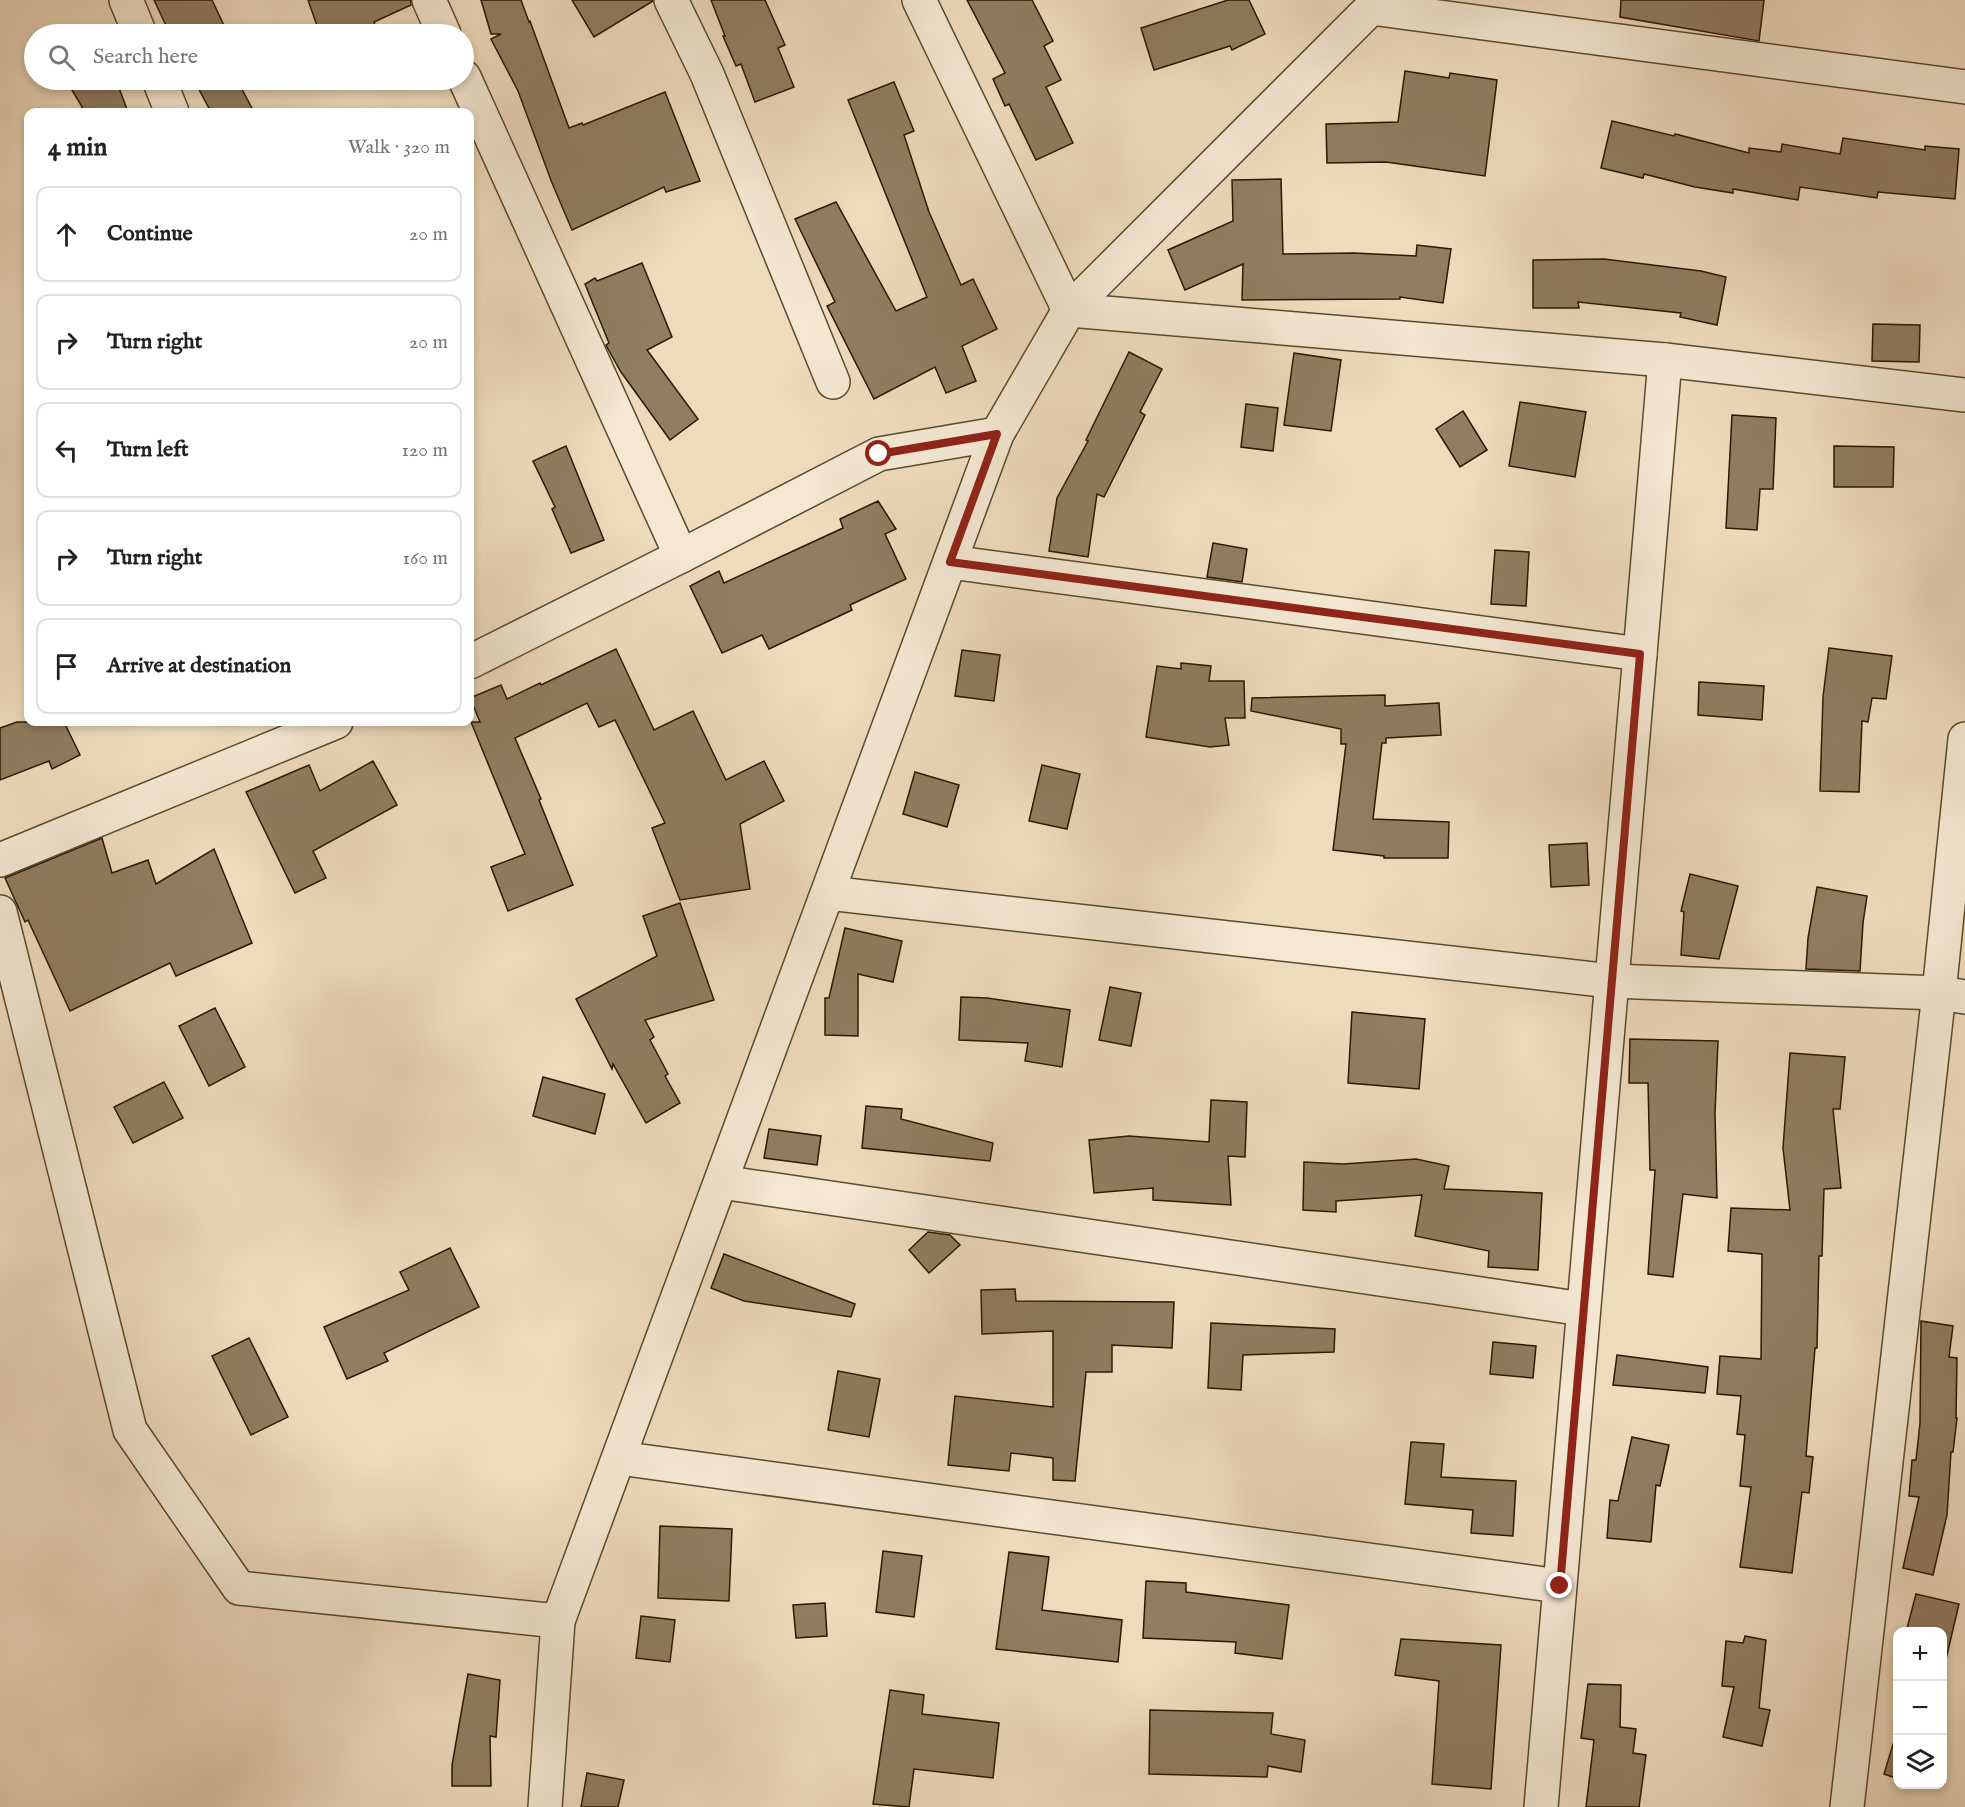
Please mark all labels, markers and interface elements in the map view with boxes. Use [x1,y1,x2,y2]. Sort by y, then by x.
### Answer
search box [24,24,474,90]
icon: search [45,41,78,74]
text: Search here [93,43,198,71]
text: 4 min [48,131,107,164]
text: Walk · 320 m [348,135,450,160]
icon: ahead [50,218,83,251]
text: Continue [107,220,193,248]
text: 20 m [409,222,448,247]
icon: right [50,326,83,359]
text: Turn right [107,328,202,356]
text: 20 m [409,330,448,355]
icon: left [50,434,83,467]
text: Turn left [107,436,189,464]
text: 120 m [402,438,448,463]
route start [865,440,891,466]
icon: right [50,542,83,575]
text: Turn right [107,544,202,572]
text: 160 m [402,546,448,571]
icon: arrive [50,650,83,683]
text: Arrive at destination [107,652,291,680]
route end [1546,1572,1572,1598]
map controls [1893,1627,1947,1789]
button: + [1893,1627,1947,1681]
button: − [1893,1681,1947,1735]
button: layers [1893,1735,1947,1789]

